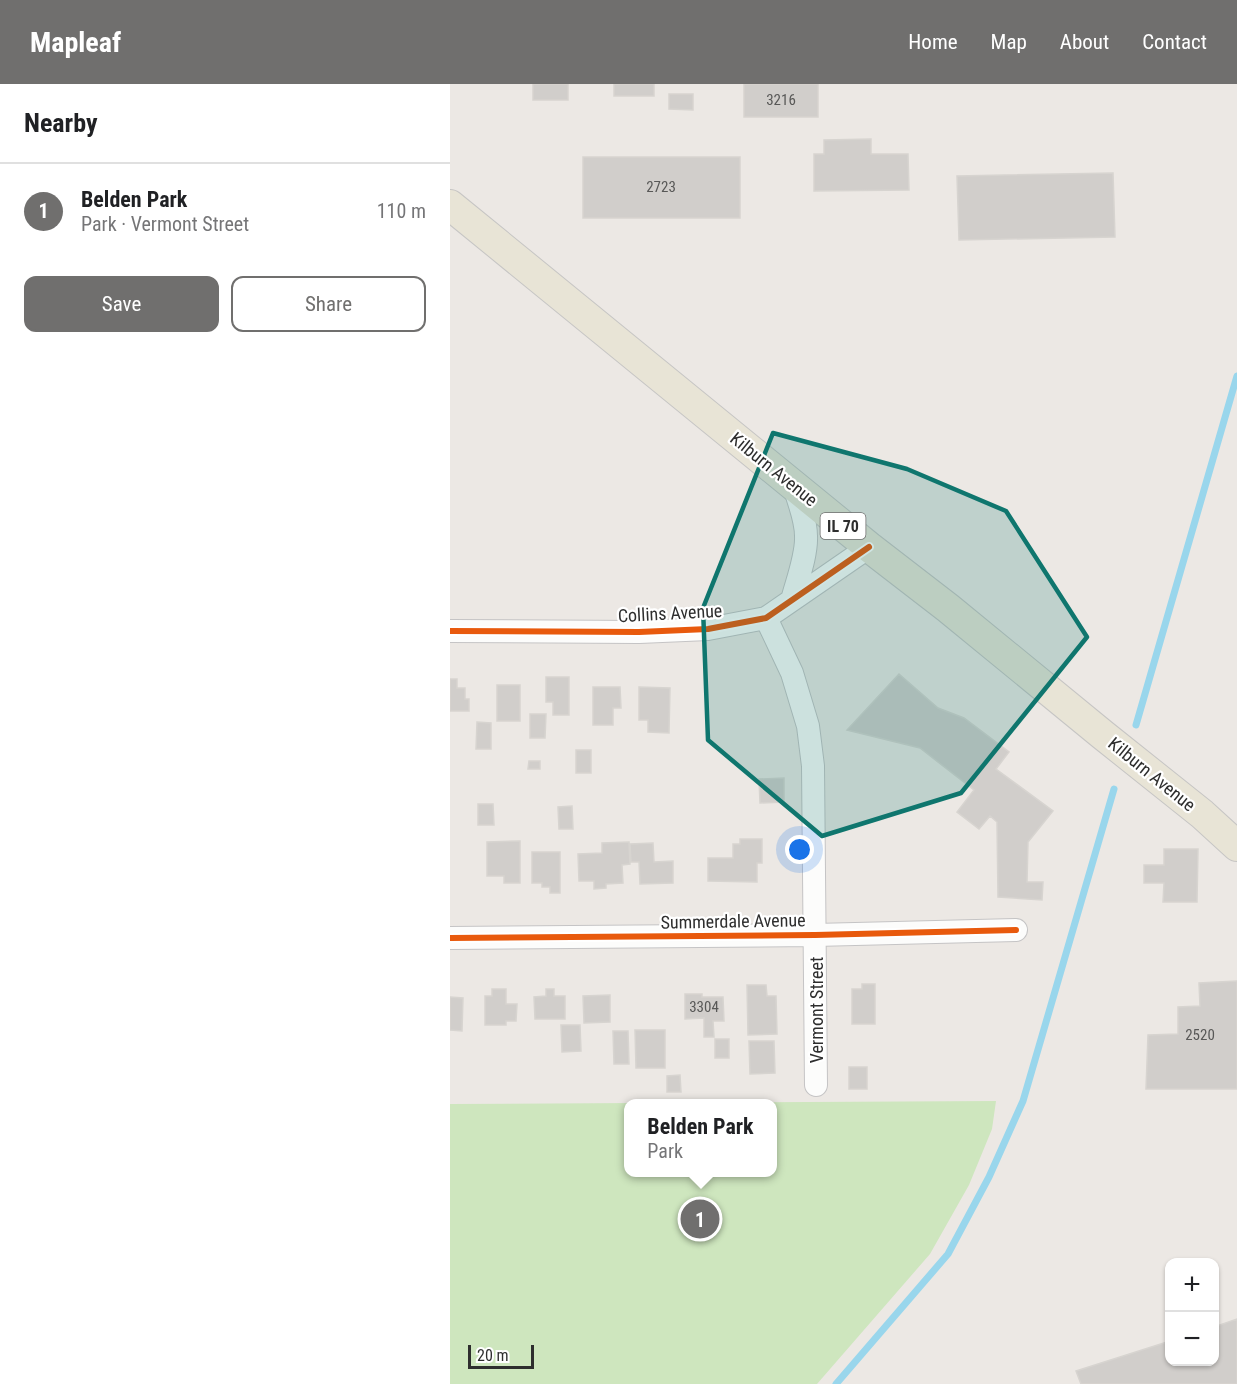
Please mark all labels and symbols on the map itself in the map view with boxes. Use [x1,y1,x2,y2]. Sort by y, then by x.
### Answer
house number: 3216 [766,91,796,109]
house number: 2723 [646,178,676,196]
street label: Kilburn Avenue [726,428,822,510]
road number: IL 70 [820,513,866,539]
street label: Collins Avenue [617,600,723,626]
street label: Kilburn Avenue [1104,733,1200,815]
your location [785,835,814,864]
street label: Summerdale Avenue [660,909,806,933]
street label: Vermont Street [806,957,827,1063]
house number: 3304 [689,998,719,1016]
house number: 2520 [1185,1026,1215,1044]
pin: 1 [680,1196,720,1242]
scale bar [468,1342,534,1370]

